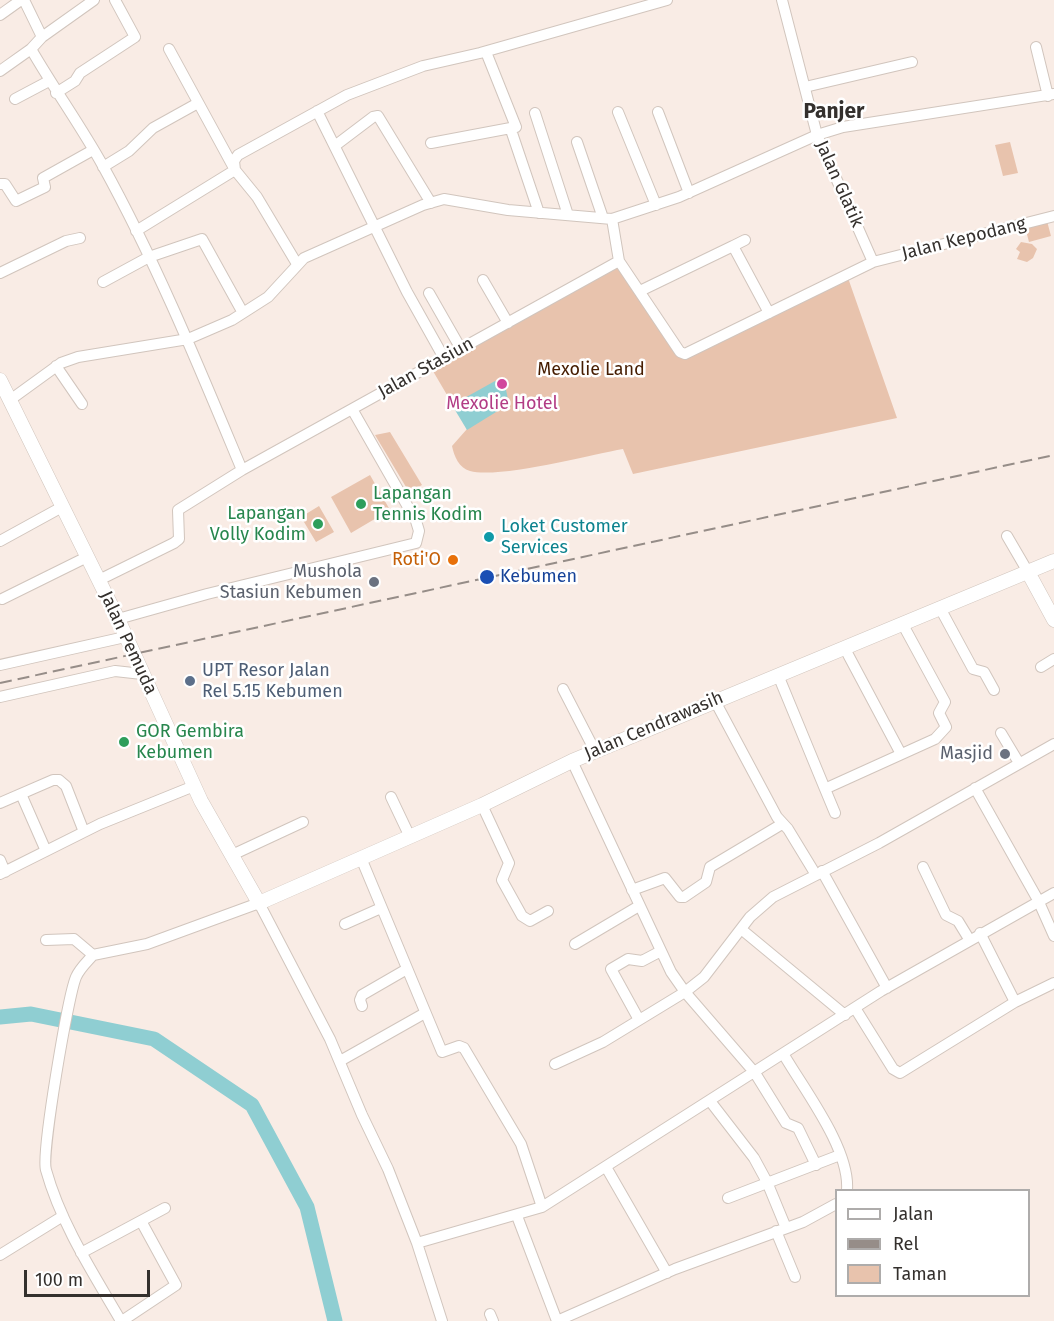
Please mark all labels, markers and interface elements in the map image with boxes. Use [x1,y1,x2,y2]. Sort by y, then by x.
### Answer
district label: Panjer [803,99,865,125]
street label: Jalan Glatik [810,137,868,231]
street label: Jalan Kepodang [900,213,1028,265]
street label: Jalan Stasiun [375,333,477,403]
park label: Mexolie Land [537,359,645,381]
marker: Mexolie Hotel [495,377,509,391]
place label: Mexolie Hotel [446,393,558,415]
place label: Lapangan Tennis Kodim [373,483,483,526]
marker: Lapangan Tennis Kodim [354,497,368,511]
place label: Lapangan Volly Kodim [210,503,306,546]
place label: Loket Customer Services [501,516,628,558]
marker: Lapangan Volly Kodim [311,517,325,531]
marker: Loket Customer Services [482,530,496,544]
place label: Roti'O [392,549,441,571]
marker: Roti'O [446,553,460,567]
place label: Mushola Stasiun Kebumen [220,561,362,604]
place label: Kebumen [500,566,577,588]
marker: Kebumen [478,568,496,586]
marker: Mushola Stasiun Kebumen [367,575,381,589]
street label: Jalan Pemuda [95,588,161,698]
place label: UPT Resor Jalan Rel 5.15 Kebumen [202,660,343,702]
marker: UPT Resor Jalan Rel 5.15 Kebumen [183,674,197,688]
street label: Jalan Cendrawasih [581,687,727,765]
place label: GOR Gembira Kebumen [136,721,244,764]
marker: GOR Gembira Kebumen [117,735,131,749]
place label: Masjid [940,743,993,765]
marker: Masjid [998,747,1012,761]
legend [835,1189,1030,1297]
text: Jalan [893,1203,934,1225]
text: Rel [893,1233,919,1255]
scale bar [27,1258,153,1296]
text: Taman [893,1263,947,1285]
text: 100 m [35,1269,83,1291]

